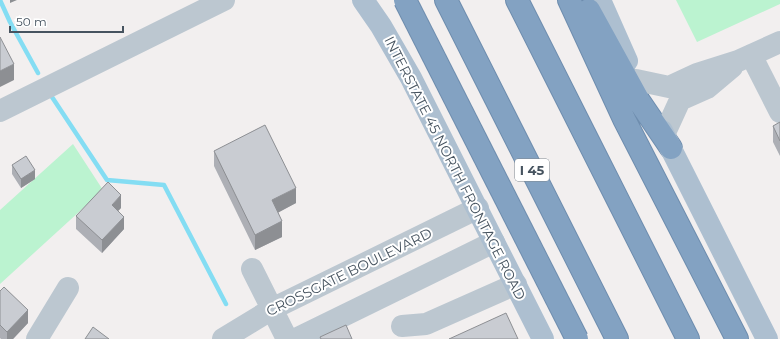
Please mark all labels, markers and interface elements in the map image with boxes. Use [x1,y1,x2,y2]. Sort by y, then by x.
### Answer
scale bar [10,8,123,34]
text: 50 m [16,14,47,29]
street label: INTERSTATE 45 NORTH FRONTAGE ROAD [380,33,530,303]
road number: I 45 [515,159,549,181]
street label: CROSSGATE BOULEVARD [263,224,435,320]

